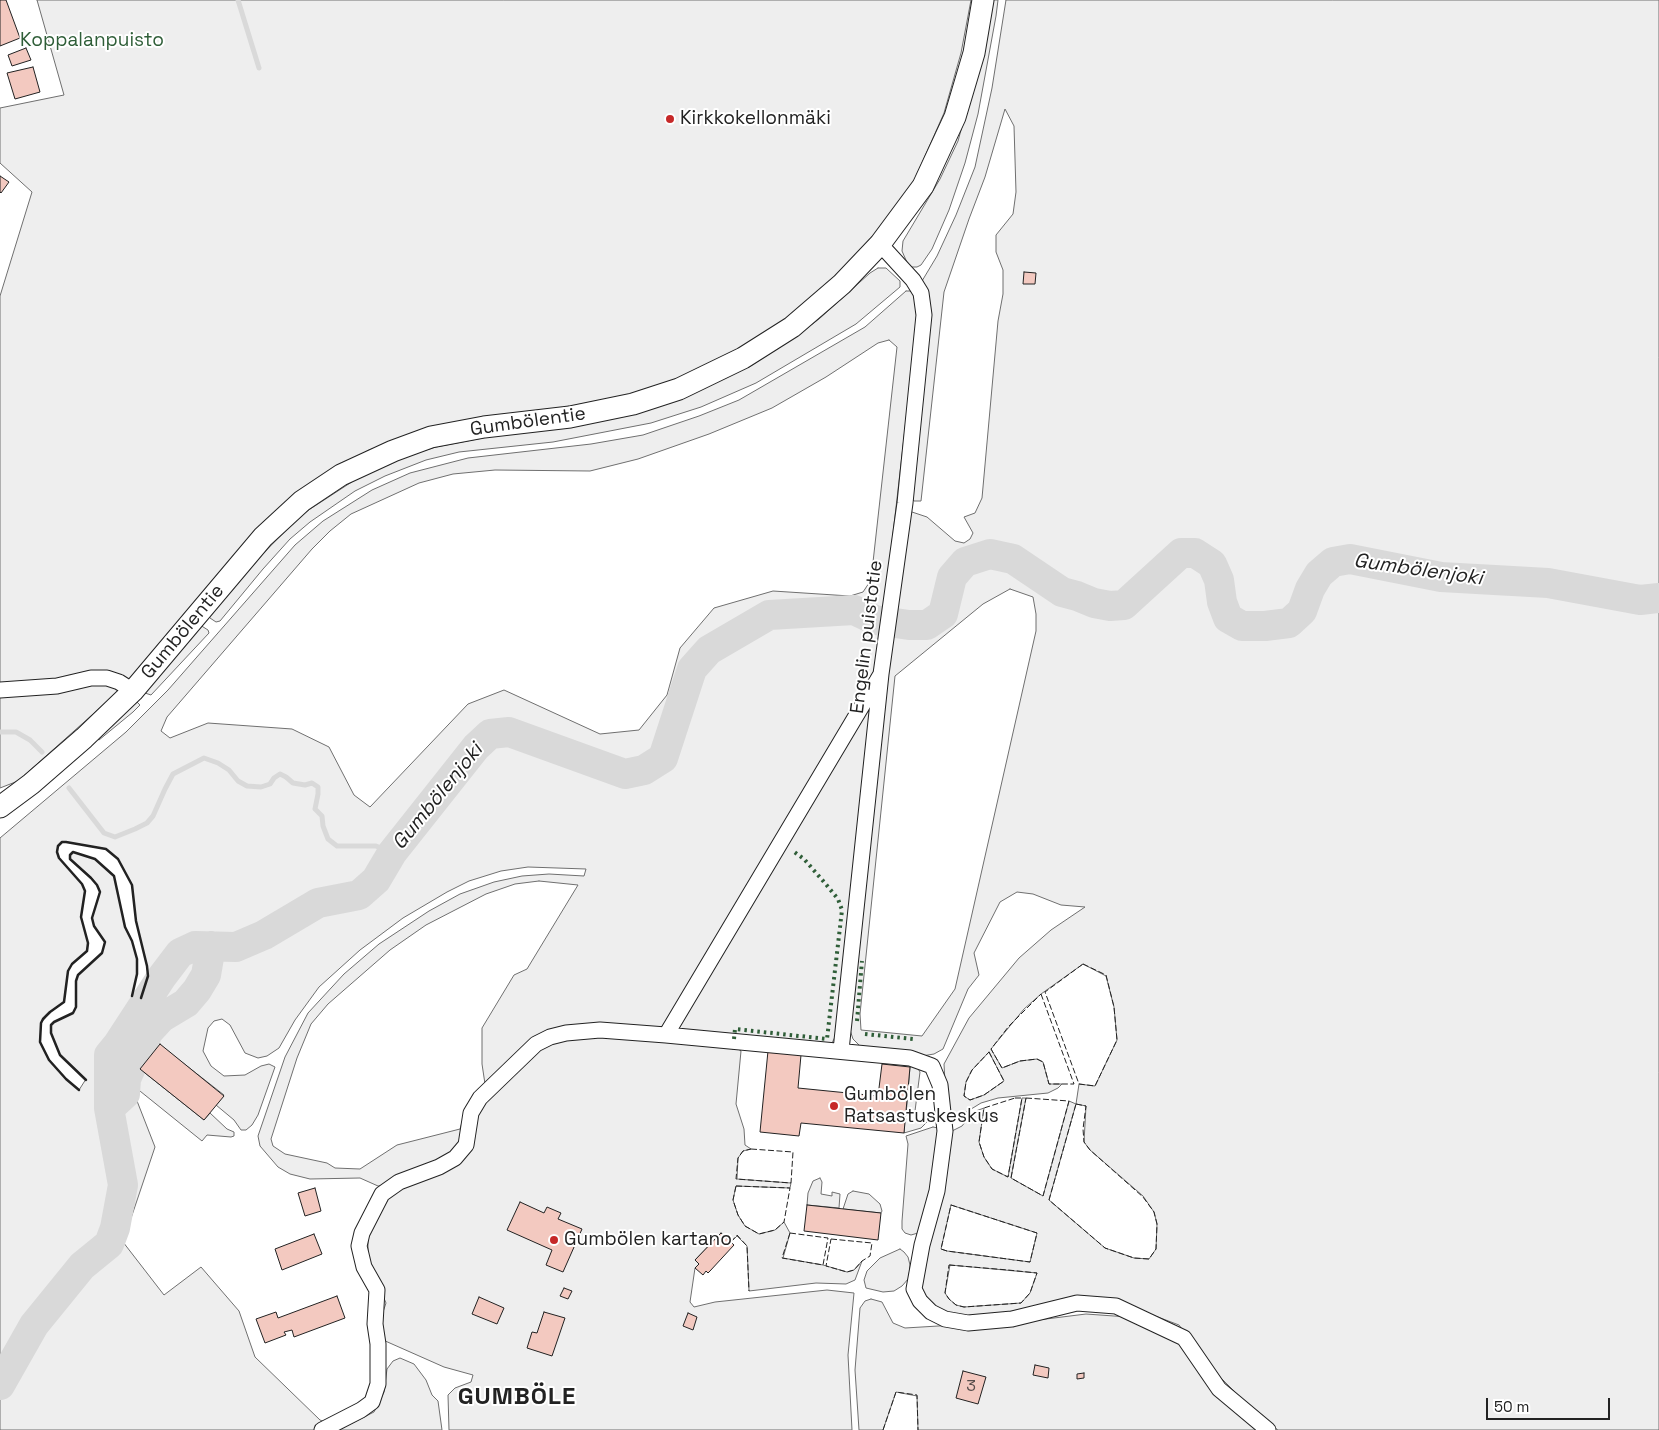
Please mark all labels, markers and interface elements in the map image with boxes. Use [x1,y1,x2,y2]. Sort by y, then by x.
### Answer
park label: Koppalanpuisto [20,30,164,52]
place label: Kirkkokellonmäki [680,108,831,130]
marker: Kirkkokellonmäki [664,113,676,125]
street label: Gumbölentie [469,403,587,441]
water label: Gumbölenjoki [1352,549,1484,591]
street label: Engelin puistotie [846,559,888,715]
street label: Gumbölentie [137,580,229,684]
water label: Gumbölenjoki [388,739,488,855]
place label: Gumbölen Ratsastuskeskus [844,1084,999,1128]
marker: Gumbölen Ratsastuskeskus [828,1100,840,1112]
place label: Gumbölen kartano [564,1229,732,1251]
marker: Gumbölen kartano [548,1234,560,1246]
house number: 3 [966,1377,976,1397]
district label: GUMBÖLE [457,1383,577,1411]
scale bar [1489,1388,1613,1420]
text: 50 m [1494,1397,1529,1416]

